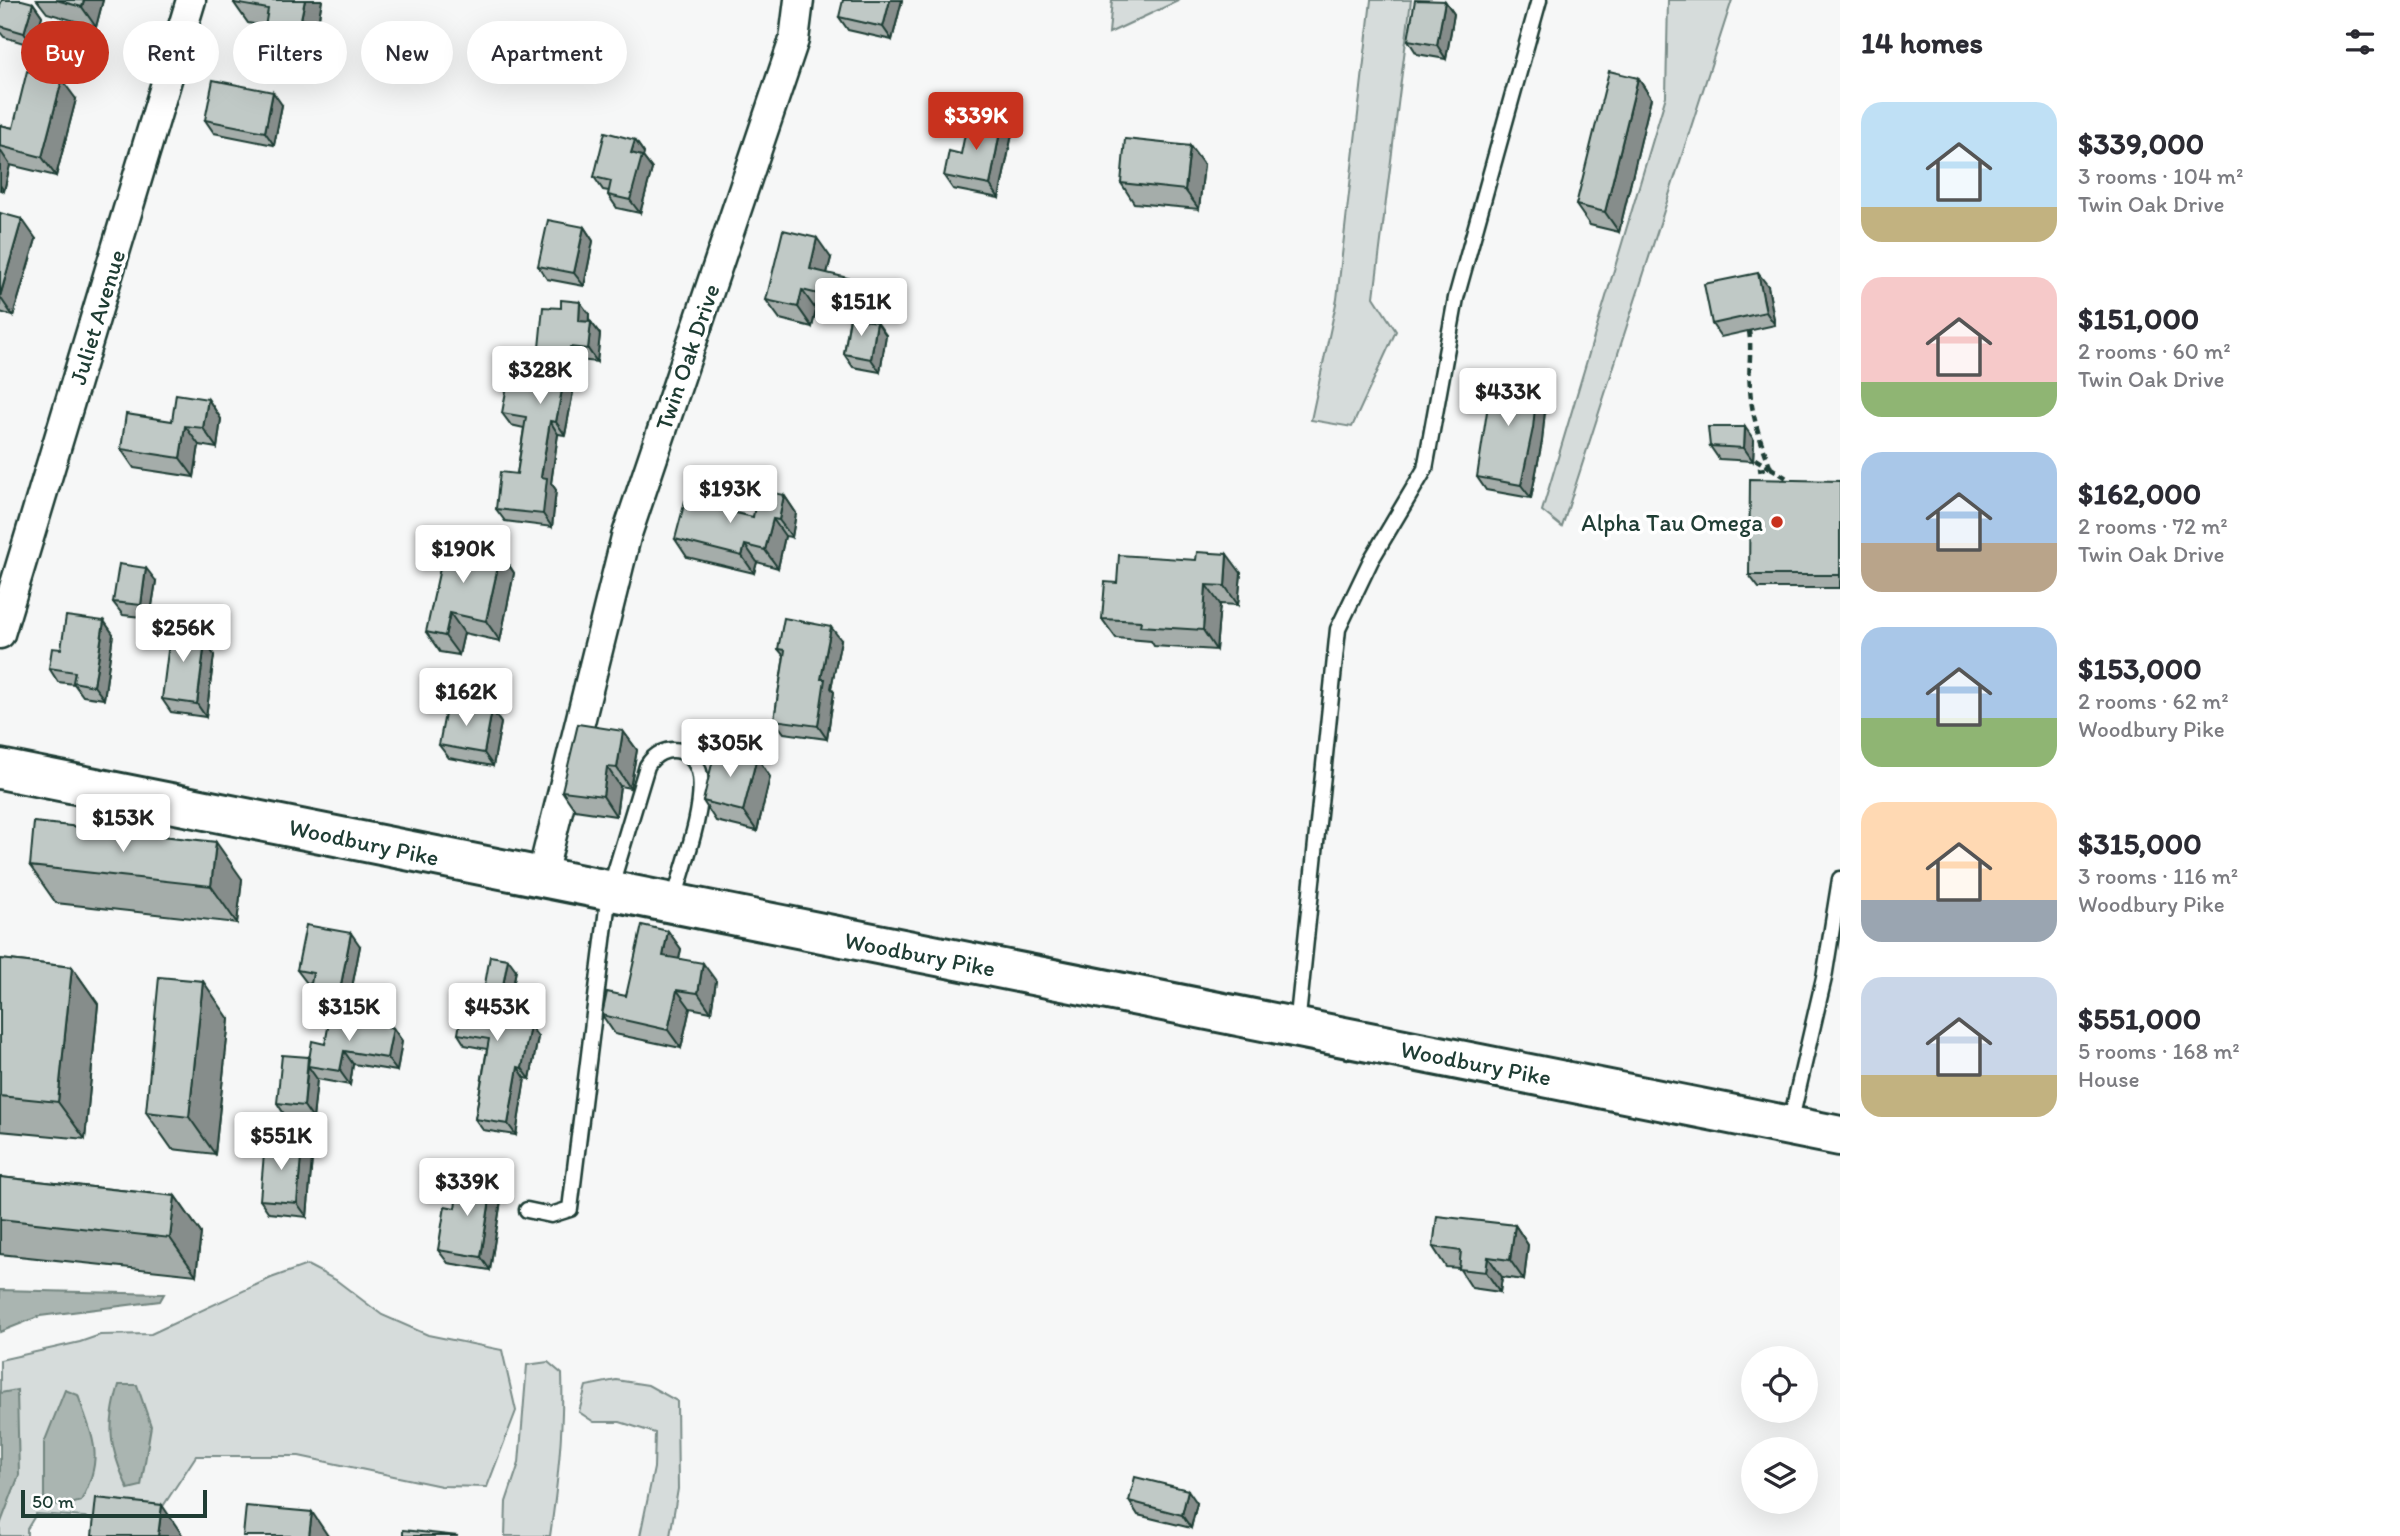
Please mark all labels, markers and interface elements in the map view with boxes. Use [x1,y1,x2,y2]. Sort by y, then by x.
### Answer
chip: Buy [21,21,109,84]
chip: Rent [123,21,219,84]
chip: Filters [233,21,347,84]
chip: New [361,21,453,84]
chip: Apartment [467,21,627,84]
icon: filters [2341,23,2379,61]
text: 14 homes [1861,24,1983,61]
pin: $339K [927,92,1025,152]
text: $339K [944,101,1008,129]
text: $339,000 [2078,125,2204,162]
icon: home [1917,130,2001,214]
text: 3 rooms · 104 m² [2078,162,2243,190]
text: Twin Oak Drive [2078,190,2225,218]
street label: Juliet Avenue [63,246,131,388]
pin: $151K [812,278,910,338]
street label: Twin Oak Drive [648,280,726,434]
text: $151K [831,287,891,315]
text: $151,000 [2078,300,2199,337]
icon: home [1917,305,2001,389]
text: 2 rooms · 60 m² [2078,337,2231,365]
pin: $328K [491,346,589,406]
text: $328K [508,355,572,383]
text: Twin Oak Drive [2078,365,2225,393]
pin: $433K [1459,368,1557,428]
text: $433K [1475,377,1541,405]
pin: $193K [681,466,779,525]
text: $193K [699,474,761,502]
text: $162,000 [2078,475,2201,512]
icon: home [1917,480,2001,564]
place label: Alpha Tau Omega [1581,508,1763,537]
text: 2 rooms · 72 m² [2078,512,2228,540]
marker: Alpha Tau Omega [1769,514,1785,530]
pin: $190K [414,526,512,585]
text: $190K [431,534,495,562]
text: Twin Oak Drive [2078,540,2225,568]
pin: $256K [134,604,232,664]
text: $256K [152,613,214,641]
text: $153,000 [2078,650,2202,687]
icon: home [1917,655,2001,739]
pin: $162K [417,668,515,728]
text: $162K [435,677,497,705]
text: 2 rooms · 62 m² [2078,687,2229,715]
text: Woodbury Pike [2078,715,2225,743]
pin: $305K [681,720,779,779]
text: $305K [697,728,763,756]
pin: $153K [74,794,172,854]
text: $153K [92,803,154,831]
street label: Woodbury Pike [286,812,442,872]
text: $315,000 [2078,825,2202,862]
icon: home [1917,830,2001,914]
text: 3 rooms · 116 m² [2078,862,2238,890]
text: Woodbury Pike [2078,890,2225,918]
street label: Woodbury Pike [842,925,998,983]
pin: $315K [300,984,398,1043]
pin: $453K [448,984,546,1043]
text: $315K [318,992,380,1020]
text: $453K [465,992,529,1020]
text: $551,000 [2078,1000,2201,1037]
icon: home [1917,1005,2001,1089]
street label: Woodbury Pike [1398,1034,1554,1092]
text: 5 rooms · 168 m² [2078,1037,2240,1065]
text: House [2078,1065,2140,1093]
pin: $551K [232,1112,330,1172]
text: $551K [250,1121,312,1149]
pin: $339K [418,1158,516,1218]
text: $339K [435,1167,499,1195]
map controls [1741,1346,1818,1514]
button: locate [1741,1346,1818,1423]
button: layers [1741,1437,1818,1514]
scale bar [21,1487,206,1519]
text: 50 m [32,1490,74,1513]

